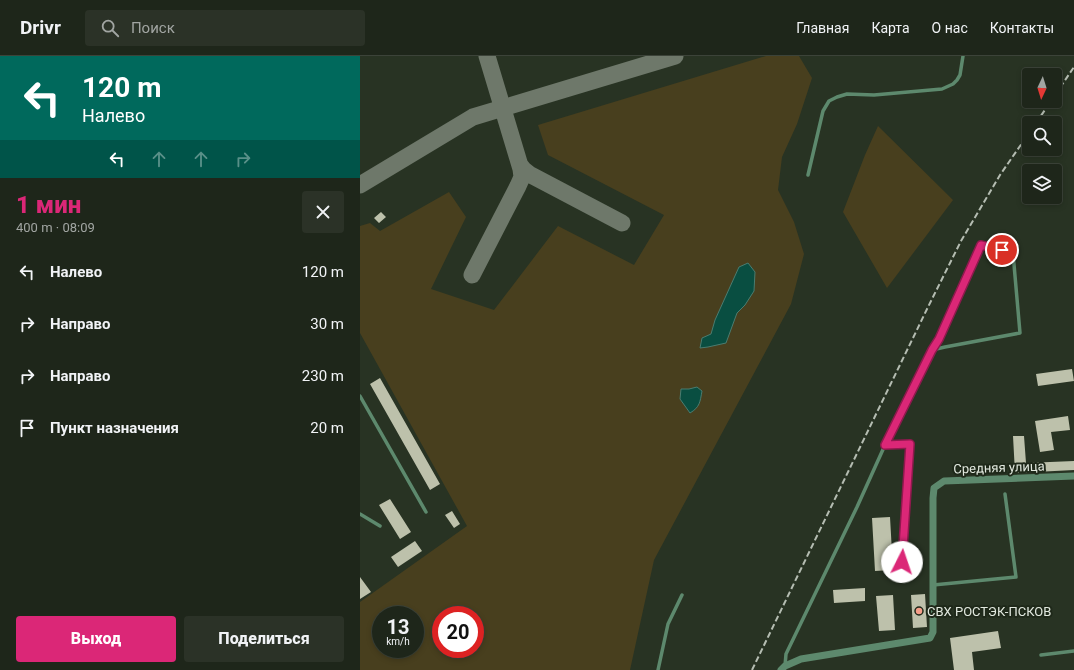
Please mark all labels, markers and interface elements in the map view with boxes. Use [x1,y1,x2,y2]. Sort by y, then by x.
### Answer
search box [85,10,365,46]
text: Drivr [20,16,61,39]
icon: search [99,17,121,39]
text: Поиск [131,19,175,37]
text: Главная [796,20,849,36]
text: Карта [871,20,910,36]
text: О нас [932,20,968,36]
text: Контакты [990,20,1054,36]
north arrow [1022,68,1062,108]
map controls [1022,68,1062,204]
text: 120 m [82,71,161,104]
icon: left [16,72,68,124]
text: Налево [82,105,145,126]
button: search [1022,116,1062,156]
icon: left [106,148,128,170]
icon: ahead [148,148,170,170]
icon: ahead [190,148,212,170]
icon: right [232,148,254,170]
button: layers [1022,164,1062,204]
text: 1 мин [16,191,81,219]
button: close [302,191,344,233]
text: 400 m · 08:09 [16,220,95,235]
pin [985,233,1019,267]
icon: arrive [991,239,1013,261]
icon: left [16,261,38,283]
text: Налево [50,263,102,281]
text: 120 m [302,263,344,281]
icon: right [16,313,38,335]
text: Направо [50,315,111,333]
text: 30 m [310,315,344,333]
icon: right [16,365,38,387]
text: Направо [50,367,111,385]
text: 230 m [302,367,344,385]
icon: arrive [16,417,38,439]
text: Пункт назначения [50,419,179,437]
text: 20 m [310,419,344,437]
street label: Средняя улица [953,458,1045,477]
position arrow [881,541,923,583]
place label: СВХ РОСТЭК-ПСКОВ [927,604,1051,619]
speed limit sign: 20 [432,606,484,658]
marker: СВХ РОСТЭК-ПСКОВ [914,606,924,616]
text: 13 [387,615,409,639]
button: Выход [16,616,176,662]
button: Поделиться [184,616,344,662]
text: km/h [386,636,410,647]

